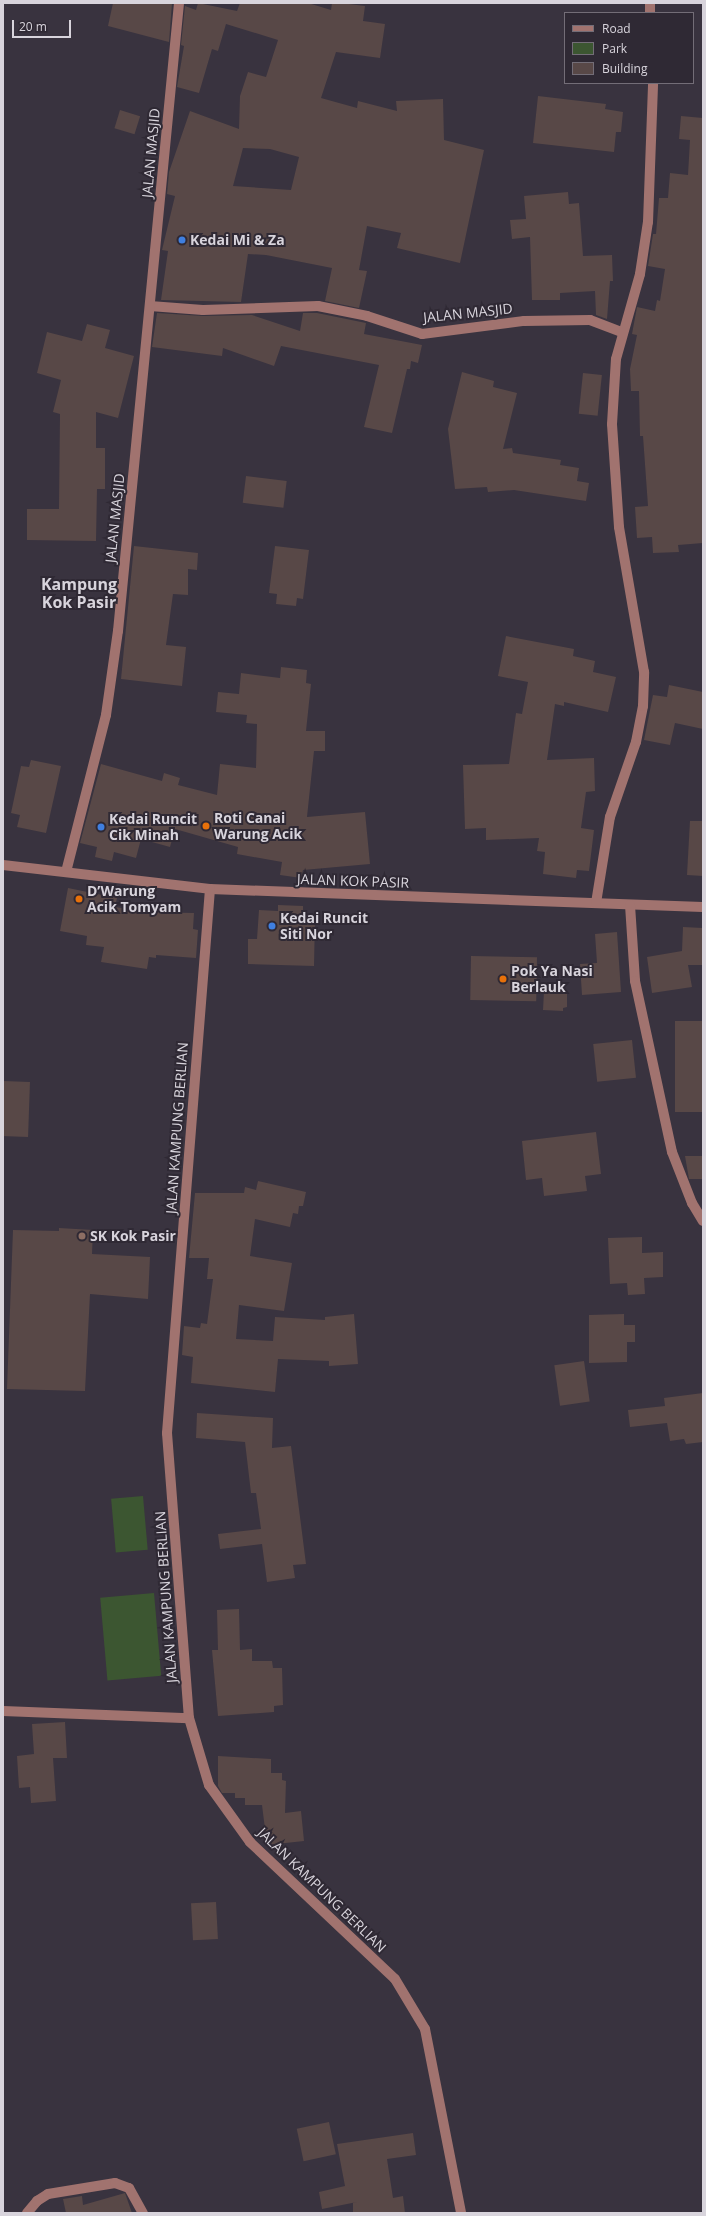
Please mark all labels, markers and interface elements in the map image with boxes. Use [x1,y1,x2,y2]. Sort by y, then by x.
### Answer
scale bar [14,12,73,38]
legend [564,12,694,84]
text: 20 m [19,18,47,35]
text: Road [602,20,631,37]
text: Park [602,40,627,57]
text: Building [602,60,647,77]
street label: JALAN MASJID [139,107,163,199]
place label: Kedai Mi & Za [190,232,285,248]
marker: Kedai Mi & Za [177,235,187,245]
street label: JALAN MASJID [422,300,514,326]
street label: JALAN MASJID [102,472,128,564]
district label: Kampung Kok Pasir [41,574,117,612]
place label: Roti Canai Warung Acik [214,810,302,842]
place label: Kedai Runcit Cik Minah [109,811,197,844]
marker: Roti Canai Warung Acik [201,821,211,831]
marker: Kedai Runcit Cik Minah [96,822,106,832]
street label: JALAN KOK PASIR [297,871,409,891]
place label: D’Warung Acik Tomyam [87,883,181,916]
marker: D’Warung Acik Tomyam [74,894,84,904]
place label: Kedai Runcit Siti Nor [280,910,368,942]
marker: Kedai Runcit Siti Nor [267,921,277,931]
place label: Pok Ya Nasi Berlauk [511,963,593,996]
marker: Pok Ya Nasi Berlauk [498,974,508,984]
street label: JALAN KAMPUNG BERLIAN [163,1042,191,1214]
place label: SK Kok Pasir [90,1228,176,1244]
marker: SK Kok Pasir [77,1231,87,1241]
street label: JALAN KAMPUNG BERLIAN [152,1511,180,1683]
street label: JALAN KAMPUNG BERLIAN [254,1824,390,1956]

